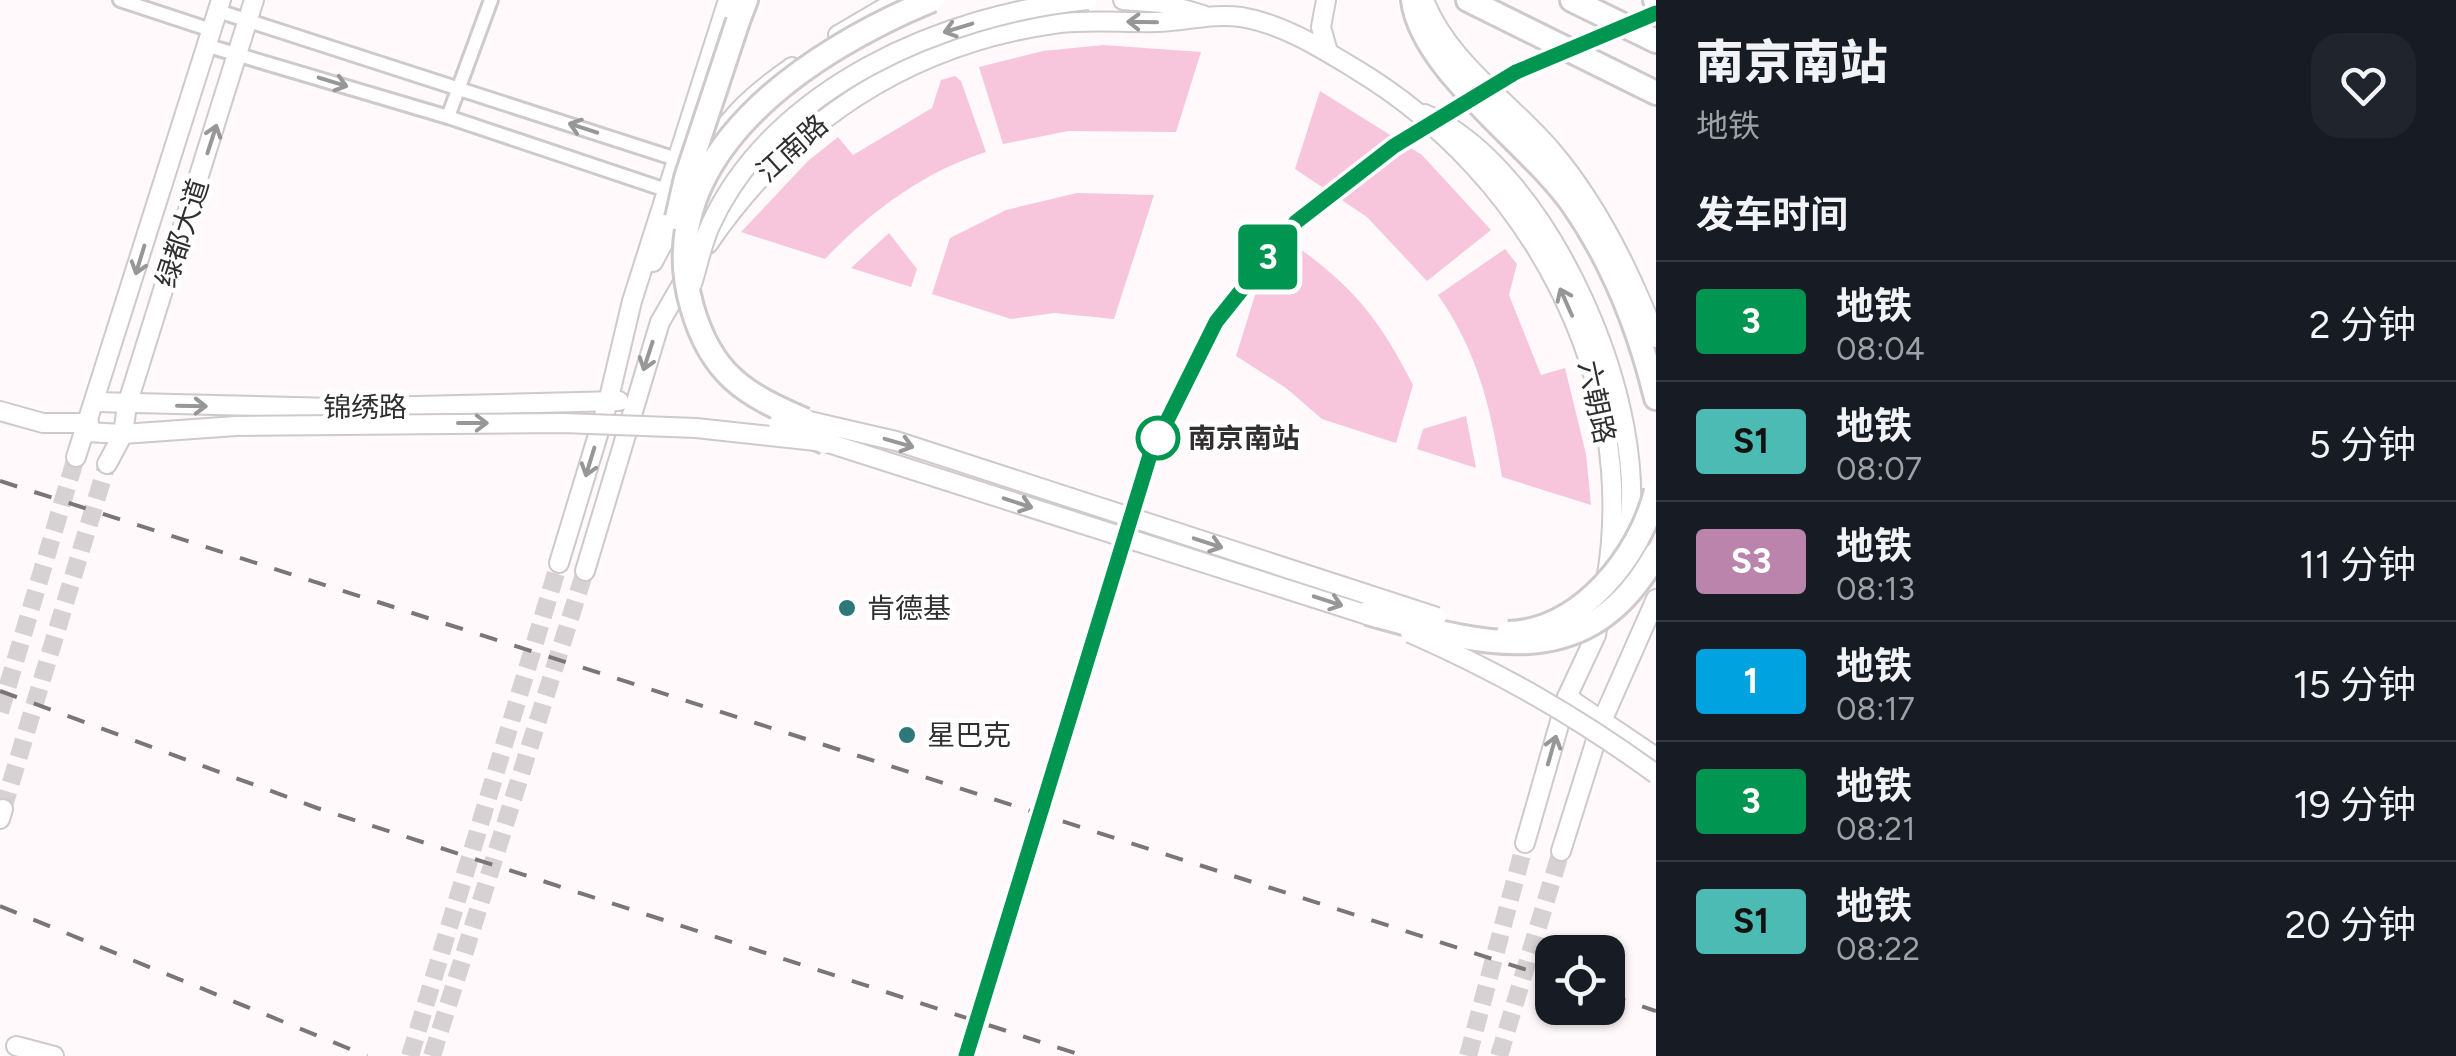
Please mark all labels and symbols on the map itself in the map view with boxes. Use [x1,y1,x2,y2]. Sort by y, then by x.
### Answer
one-way arrow [1126,12,1158,31]
one-way arrow [943,20,975,38]
one-way arrow [316,74,348,92]
street label: 江南路 [749,107,835,189]
one-way arrow [568,117,599,135]
one-way arrow [205,124,223,155]
street label: 绿都大道 [149,174,215,292]
line badge: 3 [1236,224,1300,290]
one-way arrow [130,244,148,275]
one-way arrow [1555,288,1574,318]
one-way arrow [638,340,656,372]
street label: 六朝路 [1572,357,1622,447]
street label: 锦绣路 [323,390,407,424]
one-way arrow [176,396,208,415]
one-way arrow [456,414,489,432]
marker: 南京南站 [1137,417,1179,459]
place label: 南京南站 [1188,421,1300,455]
one-way arrow [883,435,915,453]
one-way arrow [580,446,598,477]
one-way arrow [1002,495,1033,513]
one-way arrow [1192,536,1224,554]
place label: 肯德基 [867,591,951,625]
one-way arrow [1312,593,1343,611]
marker: 肯德基 [836,597,858,619]
place label: 星巴克 [927,718,1011,752]
marker: 星巴克 [896,724,918,746]
one-way arrow [1544,735,1562,766]

